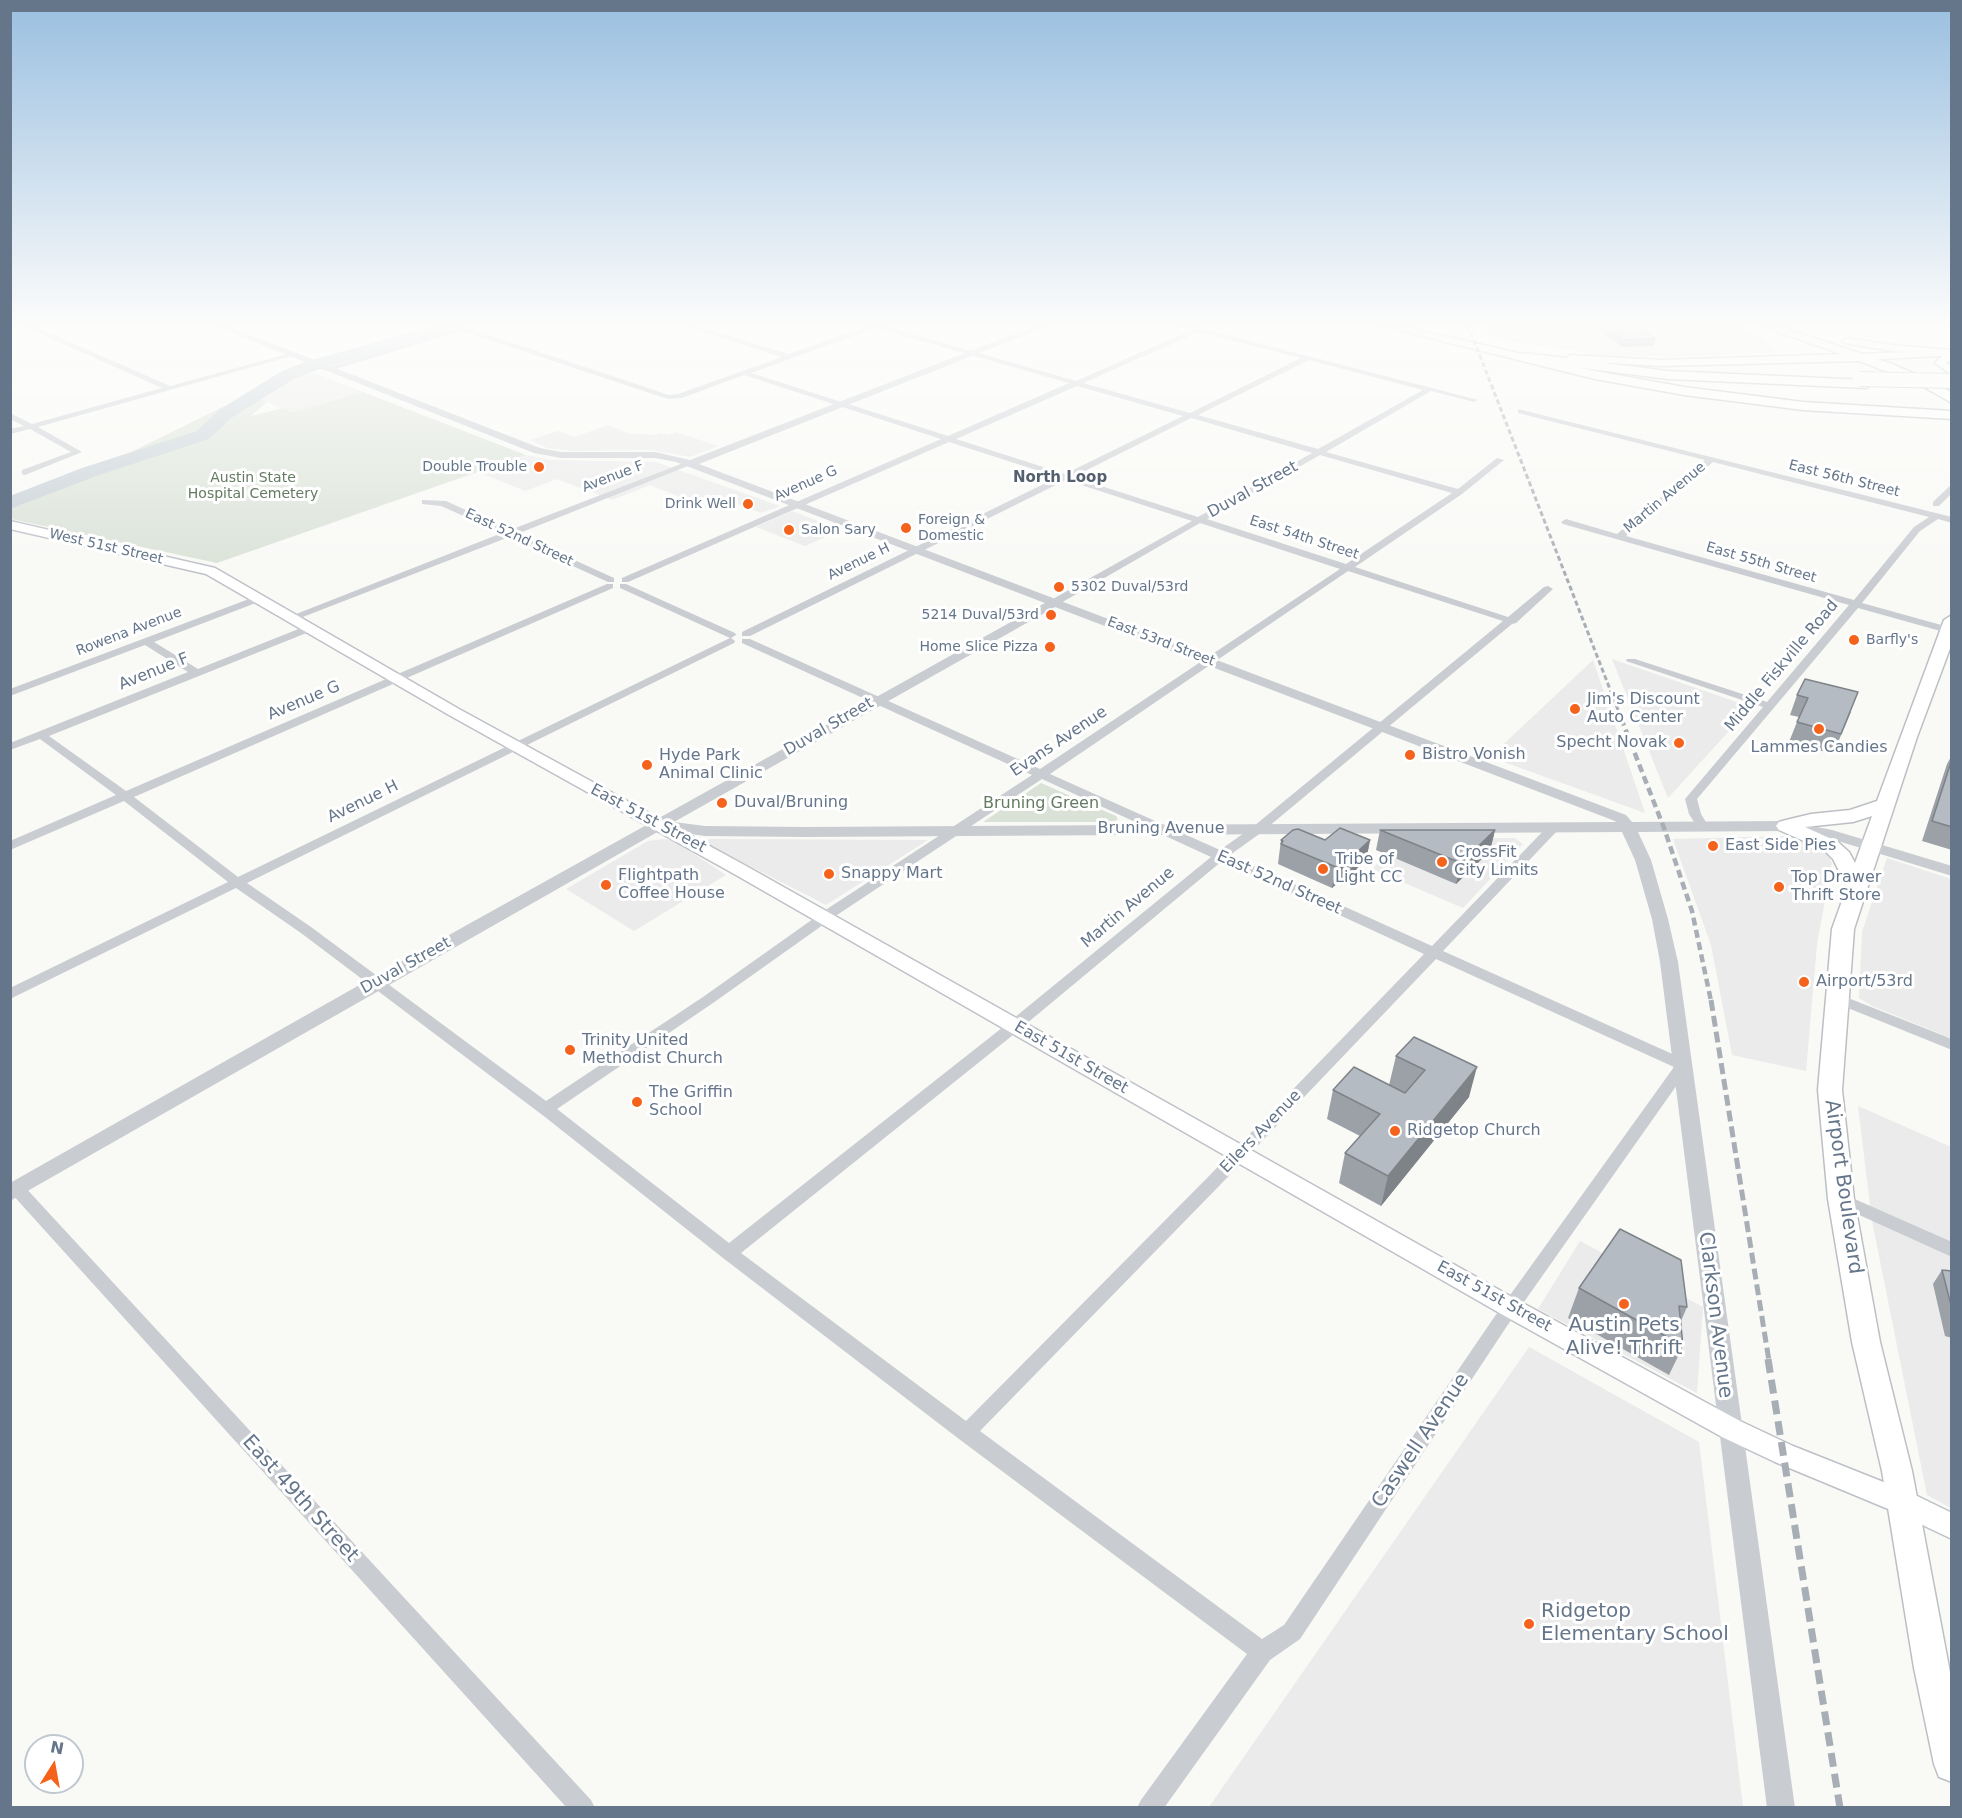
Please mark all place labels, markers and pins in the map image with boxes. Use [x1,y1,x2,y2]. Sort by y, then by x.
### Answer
place label: Double Trouble [422,459,527,475]
marker: Double Trouble [532,460,546,474]
place label: Drink Well [665,496,736,512]
marker: Drink Well [741,497,755,511]
place label: Foreign & Domestic [918,512,985,544]
marker: Foreign & Domestic [899,521,913,535]
place label: Salon Sary [801,522,876,538]
marker: Salon Sary [782,523,796,537]
place label: 5302 Duval/53rd [1071,579,1188,595]
marker: 5302 Duval/53rd [1052,580,1066,594]
place label: 5214 Duval/53rd [922,607,1039,623]
marker: 5214 Duval/53rd [1044,608,1058,622]
place label: Barfly's [1866,632,1918,648]
marker: Barfly's [1847,633,1861,647]
place label: Home Slice Pizza [919,639,1038,655]
marker: Home Slice Pizza [1043,640,1057,654]
place label: Jim's Discount Auto Center [1587,690,1700,728]
marker: Jim's Discount Auto Center [1568,702,1582,716]
marker: Lammes Candies [1812,722,1826,736]
place label: Specht Novak [1556,733,1667,753]
marker: Specht Novak [1672,736,1686,750]
place label: Lammes Candies [1750,738,1888,758]
place label: Bistro Vonish [1422,745,1526,765]
place label: Hyde Park Animal Clinic [659,746,763,784]
marker: Bistro Vonish [1403,748,1417,762]
marker: Hyde Park Animal Clinic [640,758,654,772]
place label: Duval/Bruning [734,793,848,813]
marker: Duval/Bruning [715,796,729,810]
place label: East Side Pies [1725,836,1836,856]
marker: East Side Pies [1706,839,1720,853]
place label: CrossFit City Limits [1454,843,1538,881]
place label: Tribe of Light CC [1335,850,1402,888]
marker: CrossFit City Limits [1435,855,1449,869]
marker: Tribe of Light CC [1316,862,1330,876]
place label: Snappy Mart [841,864,942,884]
place label: Flightpath Coffee House [618,866,725,904]
marker: Snappy Mart [822,867,836,881]
place label: Top Drawer Thrift Store [1791,868,1881,906]
marker: Flightpath Coffee House [599,878,613,892]
marker: Top Drawer Thrift Store [1772,880,1786,894]
place label: Airport/53rd [1816,972,1913,992]
marker: Airport/53rd [1797,975,1811,989]
place label: Trinity United Methodist Church [582,1031,723,1069]
marker: Trinity United Methodist Church [563,1043,577,1057]
place label: The Griffin School [649,1083,733,1121]
marker: The Griffin School [630,1095,644,1109]
place label: Ridgetop Church [1407,1121,1541,1141]
marker: Ridgetop Church [1388,1124,1402,1138]
marker: Austin Pets Alive! Thrift [1617,1297,1631,1311]
place label: Austin Pets Alive! Thrift [1566,1314,1682,1361]
place label: Ridgetop Elementary School [1541,1600,1729,1647]
marker: Ridgetop Elementary School [1522,1617,1536,1631]

